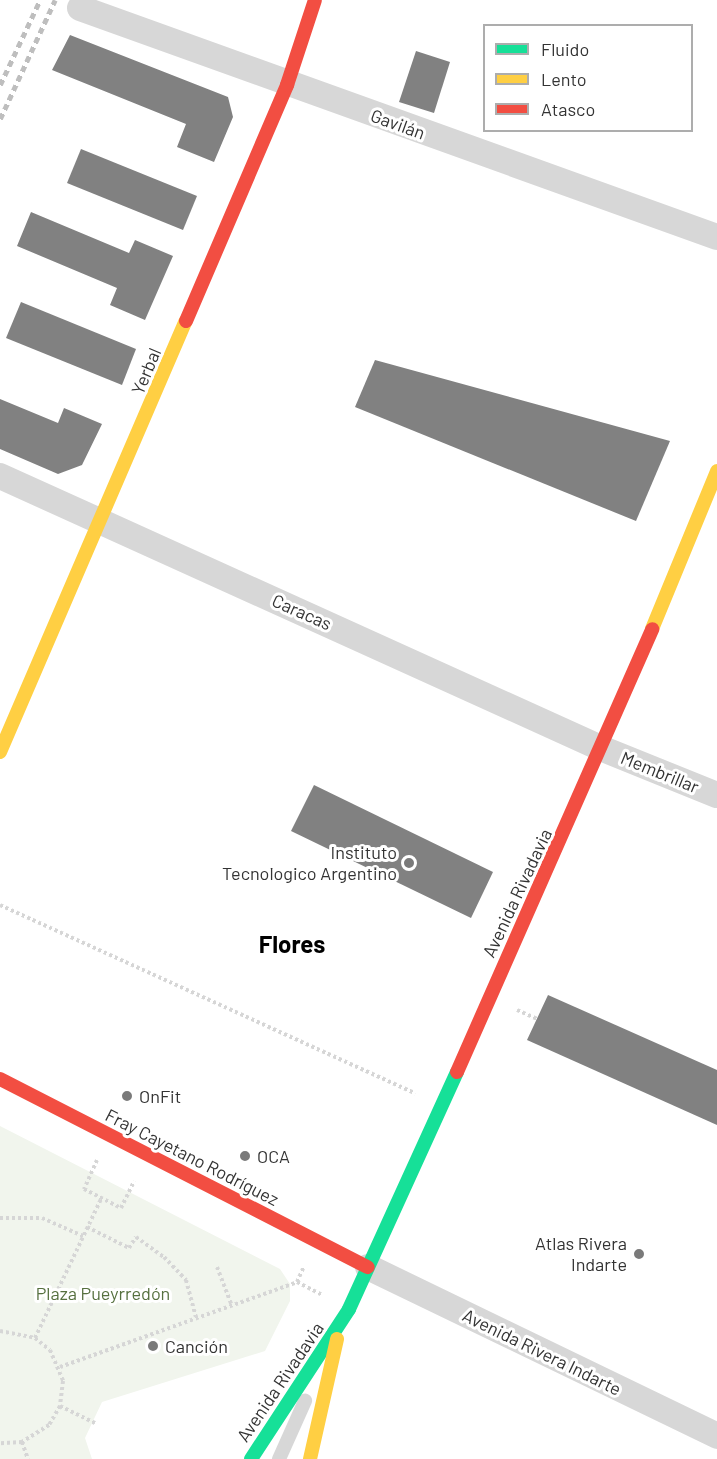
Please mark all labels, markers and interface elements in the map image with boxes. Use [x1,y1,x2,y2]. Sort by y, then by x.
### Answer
legend [483,24,693,132]
text: Fluido [541,38,589,60]
text: Lento [541,68,587,90]
text: Atasco [541,98,595,120]
street label: Gavilán [368,104,428,144]
street label: Yerbal [127,345,165,397]
street label: Caracas [269,589,335,635]
street label: Membrillar [618,747,702,797]
street label: Avenida Rivadavia [478,825,556,961]
place label: Instituto Tecnologico Argentino [222,842,397,884]
marker: Instituto Tecnologico Argentino [402,856,416,870]
district label: Flores [259,930,325,958]
place label: OnFit [139,1085,181,1107]
marker: OnFit [120,1089,134,1103]
street label: Fray Cayetano Rodríguez [102,1104,282,1210]
place label: OCA [257,1145,290,1167]
marker: OCA [238,1149,252,1163]
place label: Atlas Rivera Indarte [535,1233,627,1276]
marker: Atlas Rivera Indarte [632,1247,646,1261]
park label: Plaza Pueyrredón [36,1282,170,1304]
street label: Avenida Rivera Indarte [459,1304,625,1400]
street label: Avenida Rivadavia [232,1318,328,1446]
place label: Canción [165,1335,228,1357]
marker: Canción [146,1339,160,1353]

